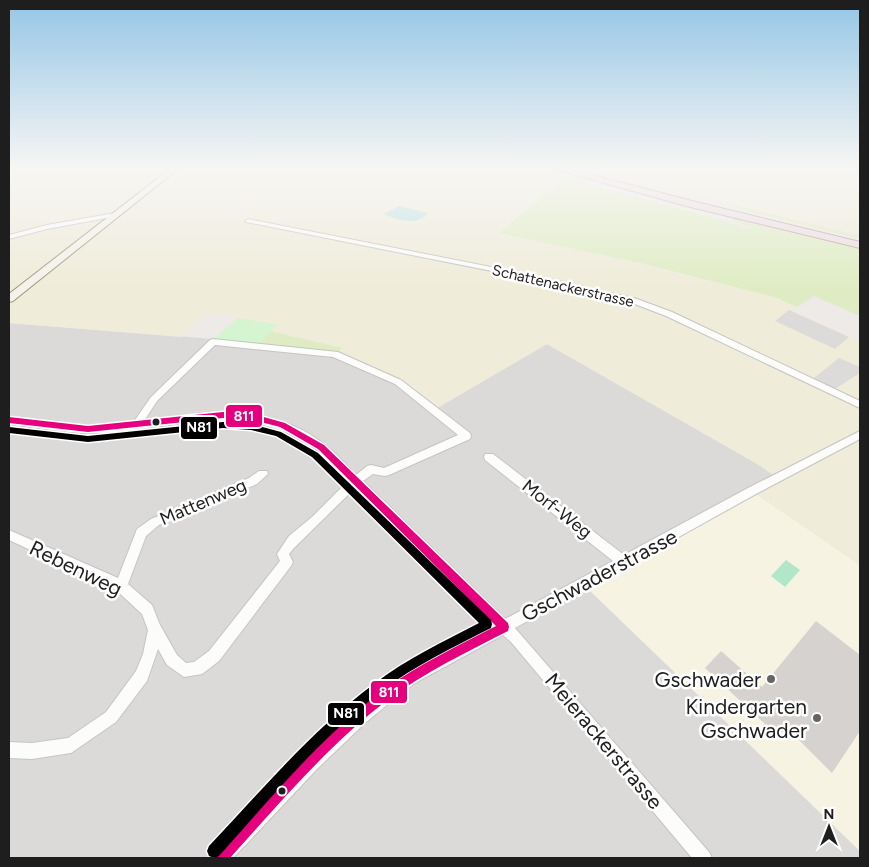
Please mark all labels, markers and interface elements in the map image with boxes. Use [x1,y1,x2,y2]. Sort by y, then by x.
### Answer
street label: Schattenackerstrasse [490,261,636,311]
line badge: 811 [225,404,263,428]
text: 811 [234,408,254,425]
line badge: N81 [180,416,218,440]
unlabelled marker [151,417,161,427]
text: N81 [186,419,212,436]
street label: Mattenweg [156,474,250,530]
street label: Morf-Weg [518,475,596,543]
street label: Gschwaderstrasse [517,523,681,627]
street label: Rebenweg [26,535,126,601]
place label: Gschwader [655,667,761,692]
street label: Meierackerstrasse [540,668,668,814]
marker: Gschwader [765,673,777,685]
line badge: 811 [370,680,408,704]
text: 811 [379,684,399,701]
place label: Kindergarten Gschwader [686,694,807,743]
line badge: N81 [327,702,365,726]
text: N81 [333,705,359,722]
marker: Kindergarten Gschwader [811,712,823,724]
unlabelled marker [277,786,287,796]
north arrow [804,802,854,852]
text: N [824,806,834,823]

